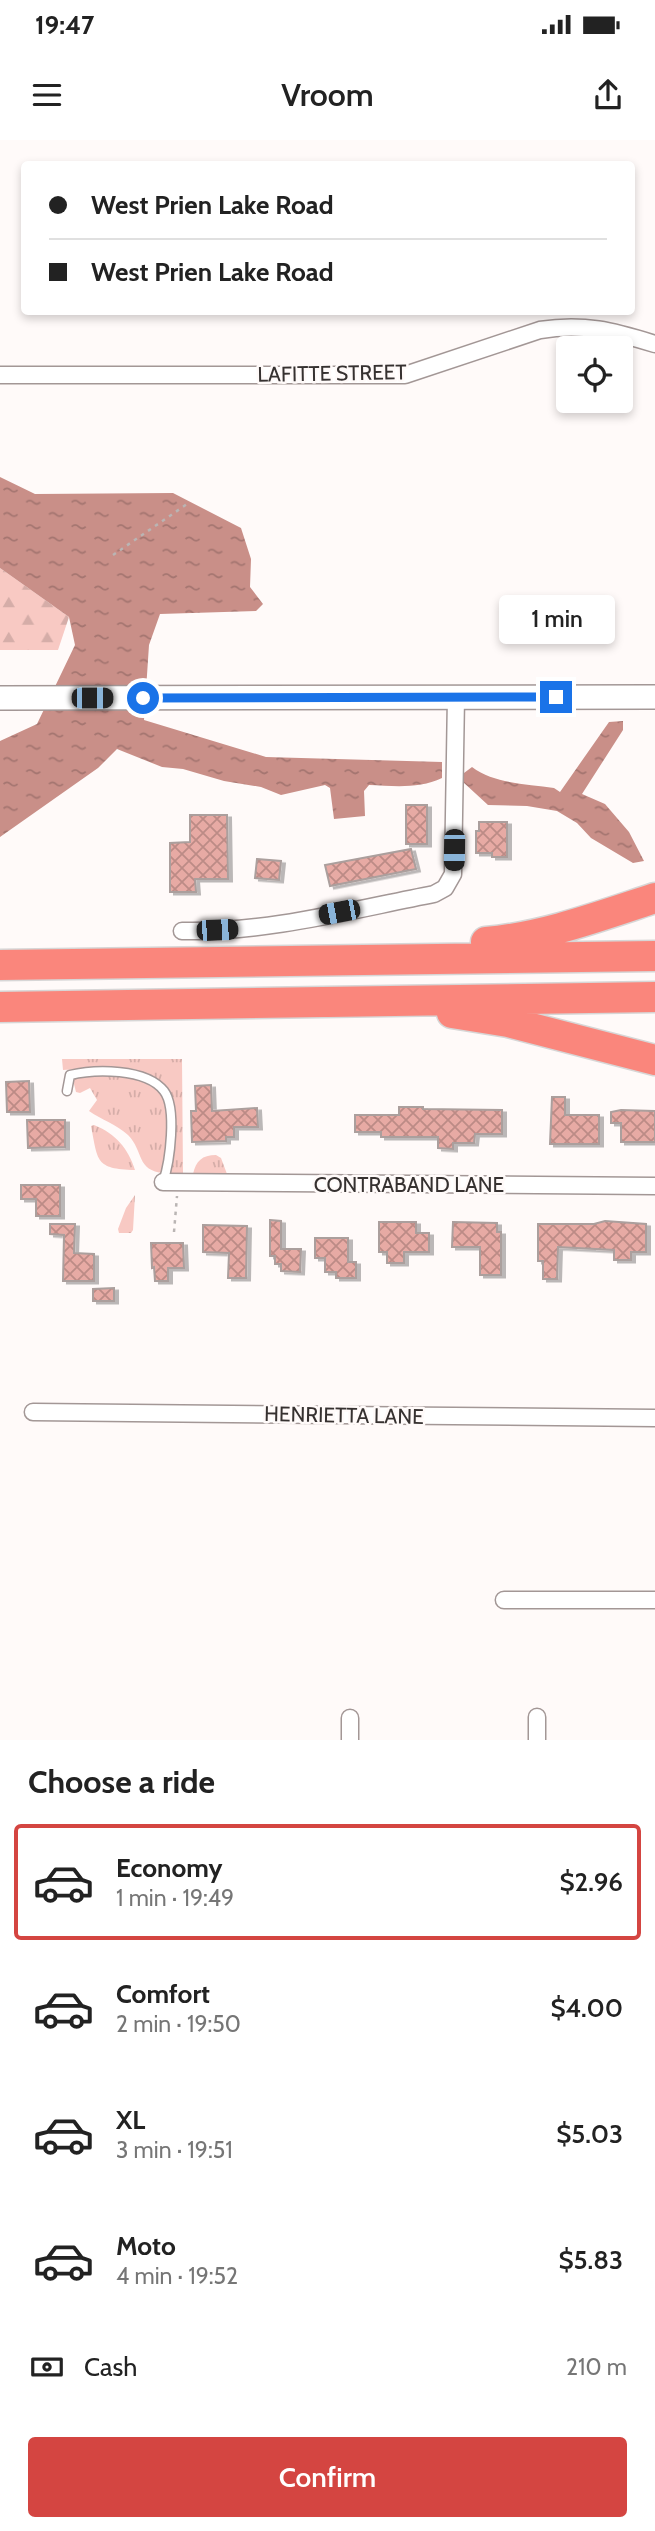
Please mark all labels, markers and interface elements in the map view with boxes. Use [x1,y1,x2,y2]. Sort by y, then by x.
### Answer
text: 19:47 [35,9,94,41]
text: Vroom [281,75,374,114]
icon: menu [28,76,66,114]
icon: share [589,76,627,114]
text: West Prien Lake Road [91,189,334,221]
text: West Prien Lake Road [91,256,334,288]
map controls [556,336,633,413]
button: locate [556,336,633,413]
street label: LAFITTE STREET [257,359,407,387]
callout: 1 min [498,596,614,644]
text: 1 min [531,605,583,633]
route end [540,681,572,713]
route start [127,682,159,714]
car [72,688,114,709]
car [444,829,465,871]
car [317,898,362,926]
car [196,919,239,941]
street label: CONTRABAND LANE [314,1172,504,1197]
street label: HENRIETTA LANE [264,1401,424,1429]
text: Choose a ride [28,1762,215,1801]
icon: car [32,1851,95,1914]
text: Economy [116,1852,222,1884]
text: $2.96 [559,1866,623,1898]
text: 1 min · 19:49 [116,1884,234,1912]
icon: car [32,1977,95,2040]
text: Comfort [116,1978,210,2010]
text: $4.00 [550,1992,623,2024]
text: 2 min · 19:50 [116,2010,241,2038]
icon: car [32,2103,95,2166]
text: XL [116,2104,145,2136]
text: $5.03 [556,2118,623,2150]
text: 3 min · 19:51 [116,2136,233,2164]
icon: car [32,2229,95,2292]
text: Moto [116,2230,176,2262]
text: $5.83 [558,2244,623,2276]
text: 4 min · 19:52 [116,2262,238,2290]
icon: cash [28,2348,66,2386]
text: Cash [84,2351,137,2383]
text: 210 m [566,2353,627,2381]
button: Confirm [28,2437,627,2517]

